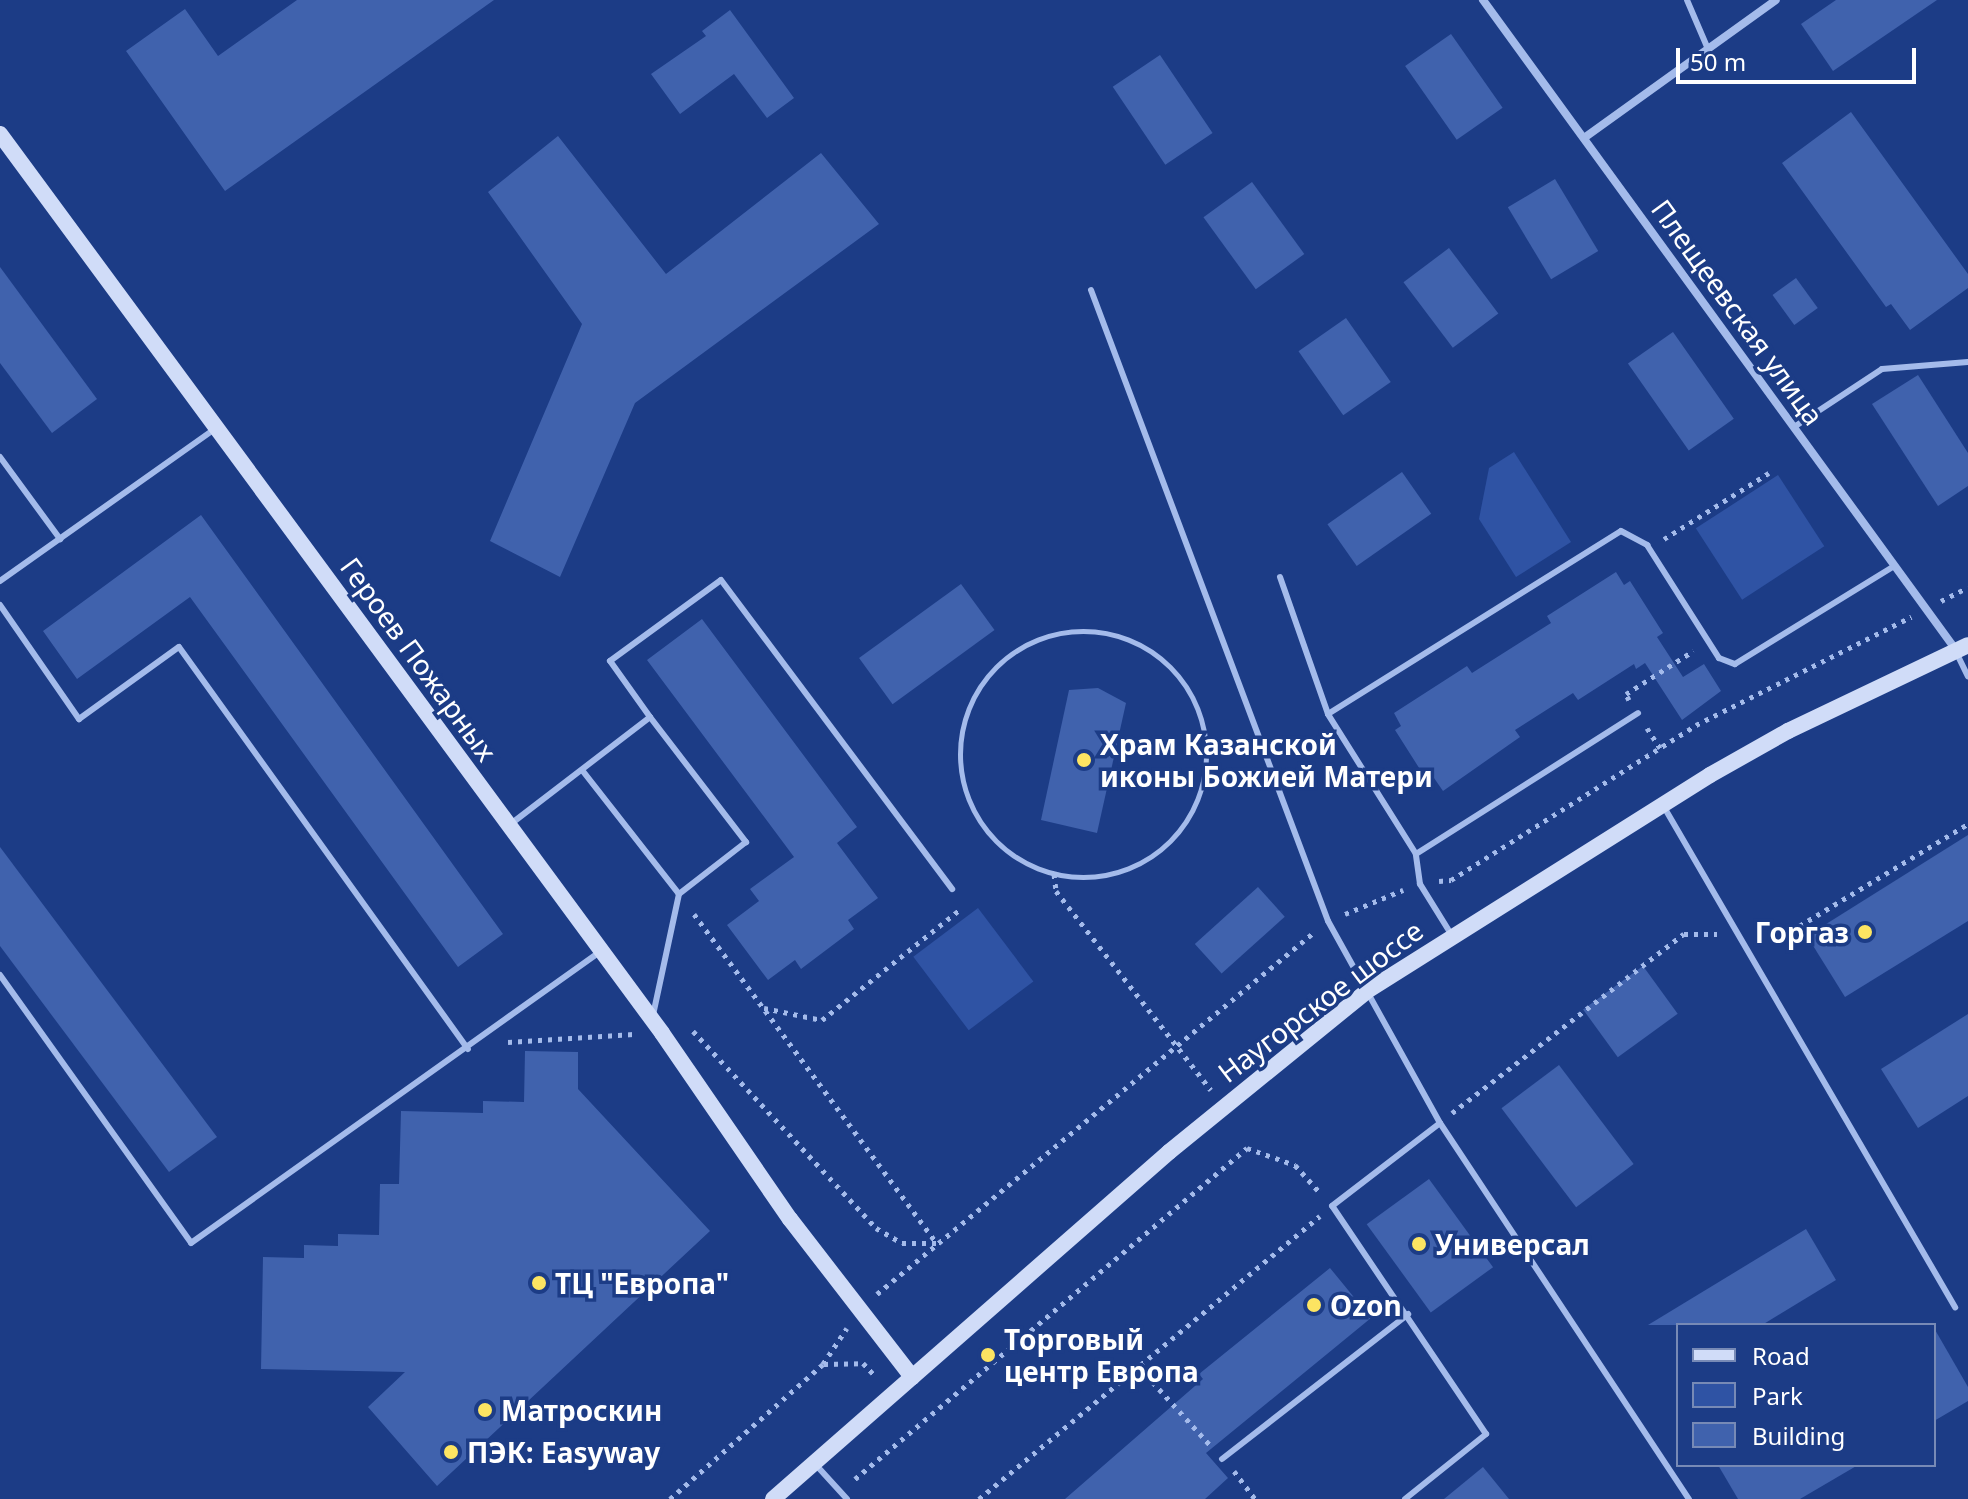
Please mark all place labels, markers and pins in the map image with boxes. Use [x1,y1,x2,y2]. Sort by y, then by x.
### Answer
place label: Храм Казанской иконы Божией Матери [1100,727,1433,793]
marker: Храм Казанской иконы Божией Матери [1075,751,1093,769]
place label: Горгаз [1755,915,1849,949]
marker: Горгаз [1856,923,1874,941]
place label: Универсал [1435,1227,1590,1261]
marker: Универсал [1410,1235,1428,1253]
place label: ТЦ "Европа" [555,1266,729,1300]
marker: ТЦ "Европа" [530,1274,548,1292]
place label: Ozon [1330,1288,1402,1322]
marker: Ozon [1305,1296,1323,1314]
place label: Торговый центр Европа [1004,1322,1199,1388]
marker: Торговый центр Европа [979,1346,997,1364]
place label: Матроскин [501,1393,662,1427]
marker: Матроскин [476,1401,494,1419]
place label: ПЭК: Easyway [467,1435,660,1469]
marker: ПЭК: Easyway [442,1443,460,1461]

